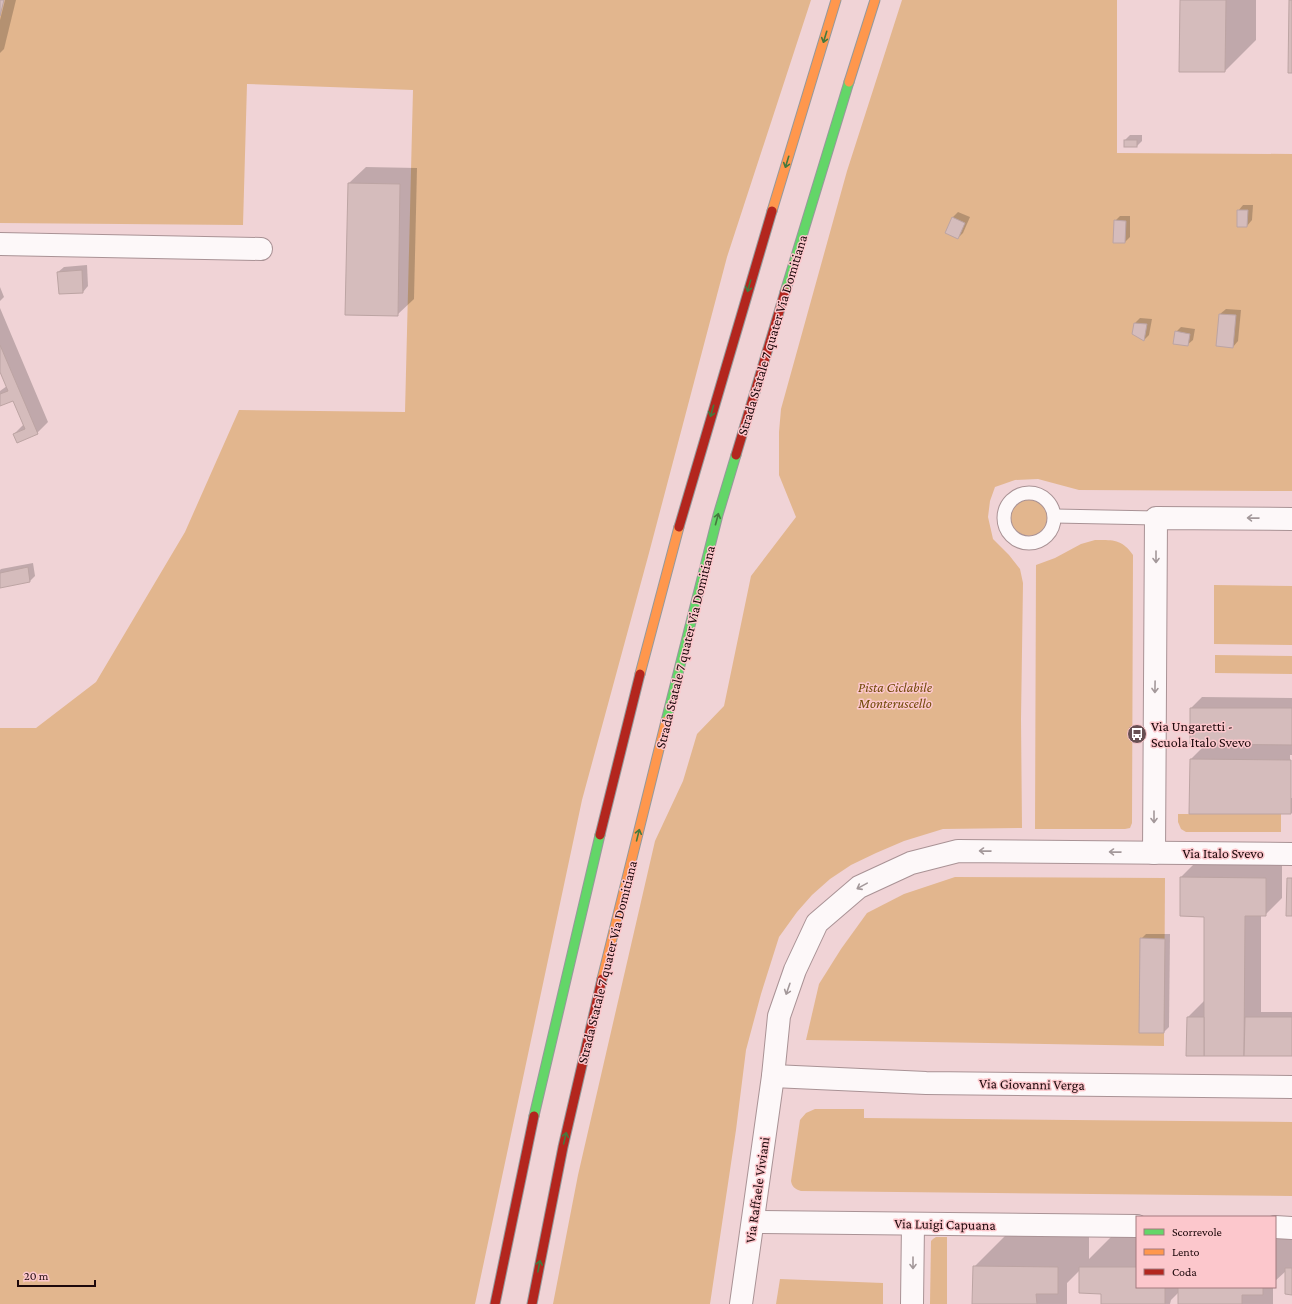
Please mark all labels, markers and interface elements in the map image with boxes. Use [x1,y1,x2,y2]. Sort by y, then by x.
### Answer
one-way arrow [820,31,828,43]
one-way arrow [782,155,790,167]
street label: Strada Statale 7 quater Via Domitiana [734,232,810,437]
one-way arrow [745,279,752,292]
one-way arrow [708,404,716,417]
one-way arrow [714,513,722,526]
one-way arrow [1247,514,1260,522]
street label: Strada Statale 7 quater Via Domitiana [652,543,718,750]
one-way arrow [1152,550,1160,563]
park label: Pista Ciclabile Monteruscello [857,679,933,711]
one-way arrow [1151,680,1159,693]
place label: Via Ungaretti - Scuola Italo Svevo [1151,718,1251,750]
bus stop icon: Via Ungaretti - Scuola Italo Svevo [1126,723,1148,745]
one-way arrow [1150,810,1158,823]
one-way arrow [635,829,642,842]
street label: Via Italo Svevo [1182,845,1264,861]
one-way arrow [979,847,992,855]
one-way arrow [1109,848,1122,856]
street label: Strada Statale 7 quater Via Domitiana [574,858,640,1065]
one-way arrow [856,883,868,890]
one-way arrow [784,982,792,994]
street label: Via Giovanni Verga [979,1075,1085,1093]
one-way arrow [561,1132,569,1145]
street label: Via Raffaele Viviani [742,1135,772,1244]
street label: Via Luigi Capuana [894,1215,996,1233]
legend [1136,1216,1276,1288]
text: Scorrevole [1172,1225,1222,1239]
text: Lento [1172,1245,1200,1259]
one-way arrow [909,1256,917,1269]
one-way arrow [535,1260,543,1273]
scale bar [18,1262,95,1288]
text: Coda [1172,1265,1197,1279]
text: 20 m [24,1269,49,1283]

